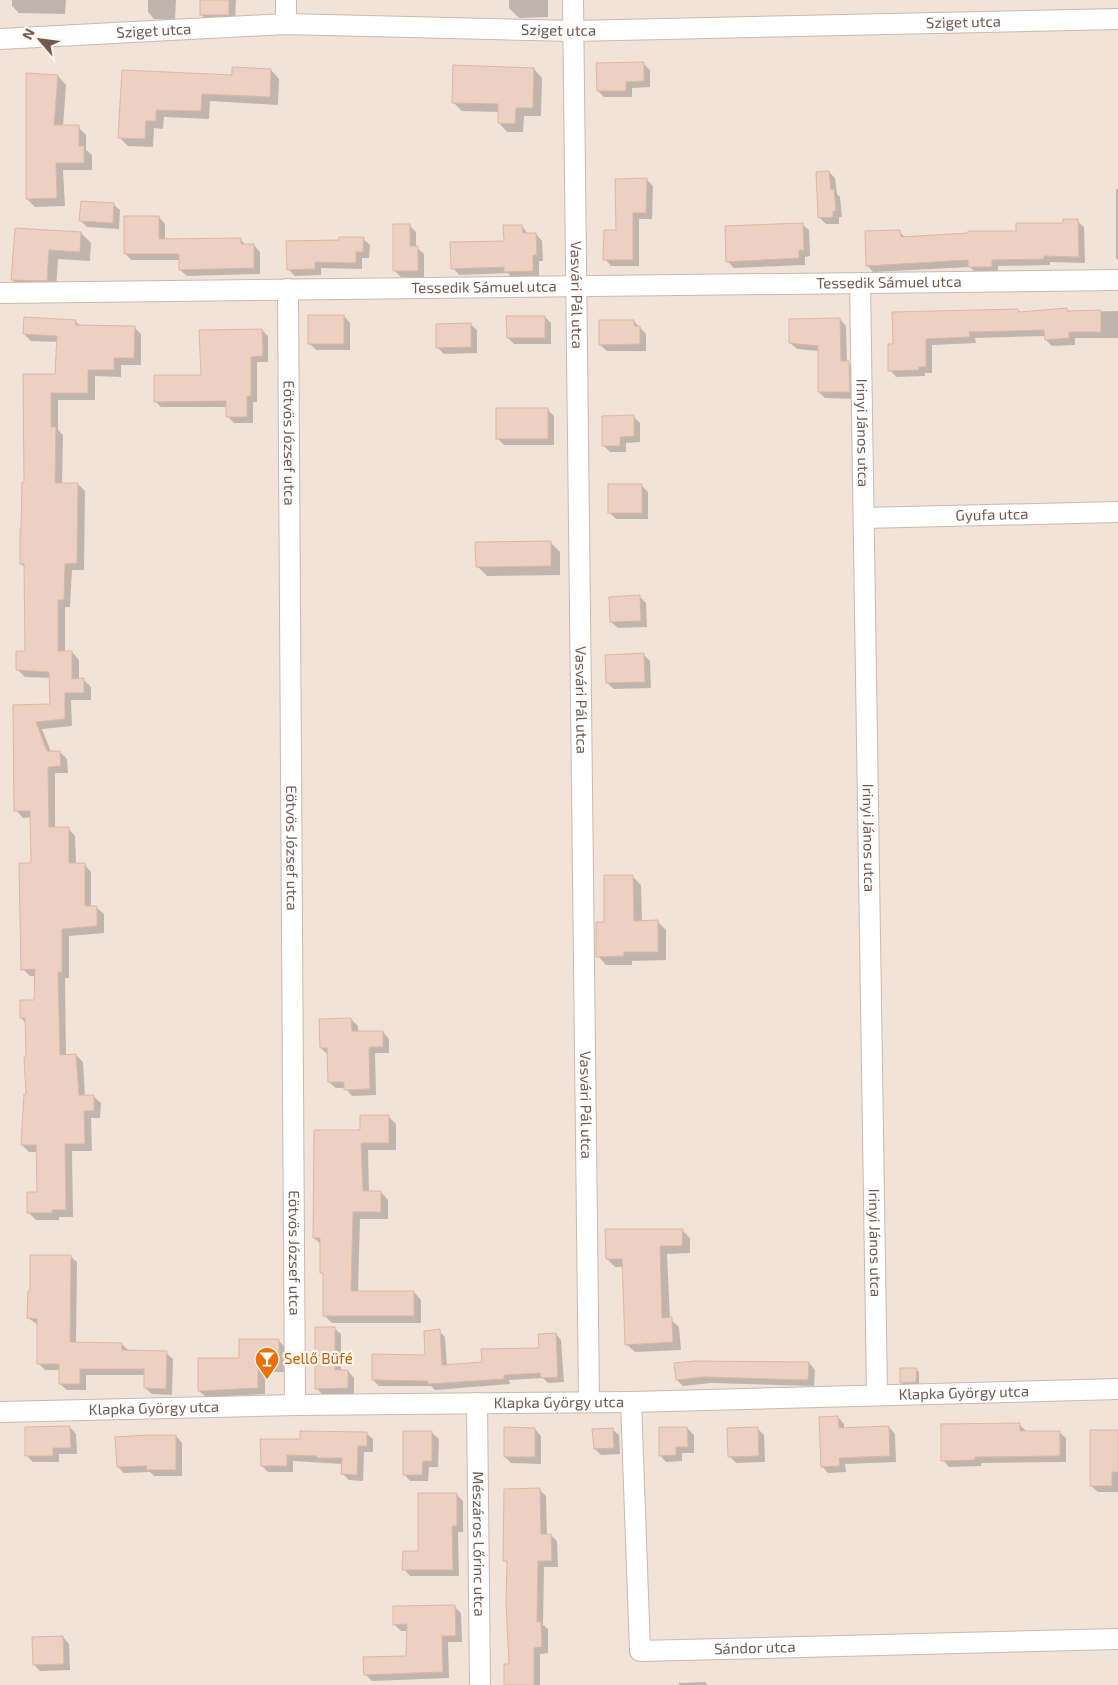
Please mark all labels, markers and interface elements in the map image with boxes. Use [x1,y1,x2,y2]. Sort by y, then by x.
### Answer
street label: Sziget utca [926,12,1001,31]
north arrow [15,15,65,65]
street label: Sziget utca [116,19,192,41]
street label: Sziget utca [521,20,596,39]
text: N [18,25,38,42]
street label: Vasvári Pál utca [568,241,587,349]
street label: Tessedik Sámuel utca [816,272,962,292]
street label: Tessedik Sámuel utca [411,277,557,296]
street label: Irinyi János utca [853,379,873,487]
street label: Eötvös József utca [281,380,299,506]
street label: Gyufa utca [955,504,1029,524]
street label: Vasvári Pál utca [572,646,592,754]
street label: Irinyi János utca [860,783,879,892]
street label: Eötvös József utca [283,785,302,911]
street label: Vasvári Pál utca [577,1051,596,1159]
street label: Irinyi János utca [866,1188,886,1297]
street label: Eötvös József utca [286,1190,304,1316]
bar icon: Sellő Büfé [254,1346,280,1380]
place label: Sellő Büfé [284,1349,353,1367]
street label: Klapka György utca [898,1381,1029,1403]
street label: Klapka György utca [494,1392,624,1411]
street label: Klapka György utca [88,1397,219,1418]
street label: Mészáros Lőrinc utca [470,1471,489,1617]
street label: Sándor utca [714,1637,796,1657]

